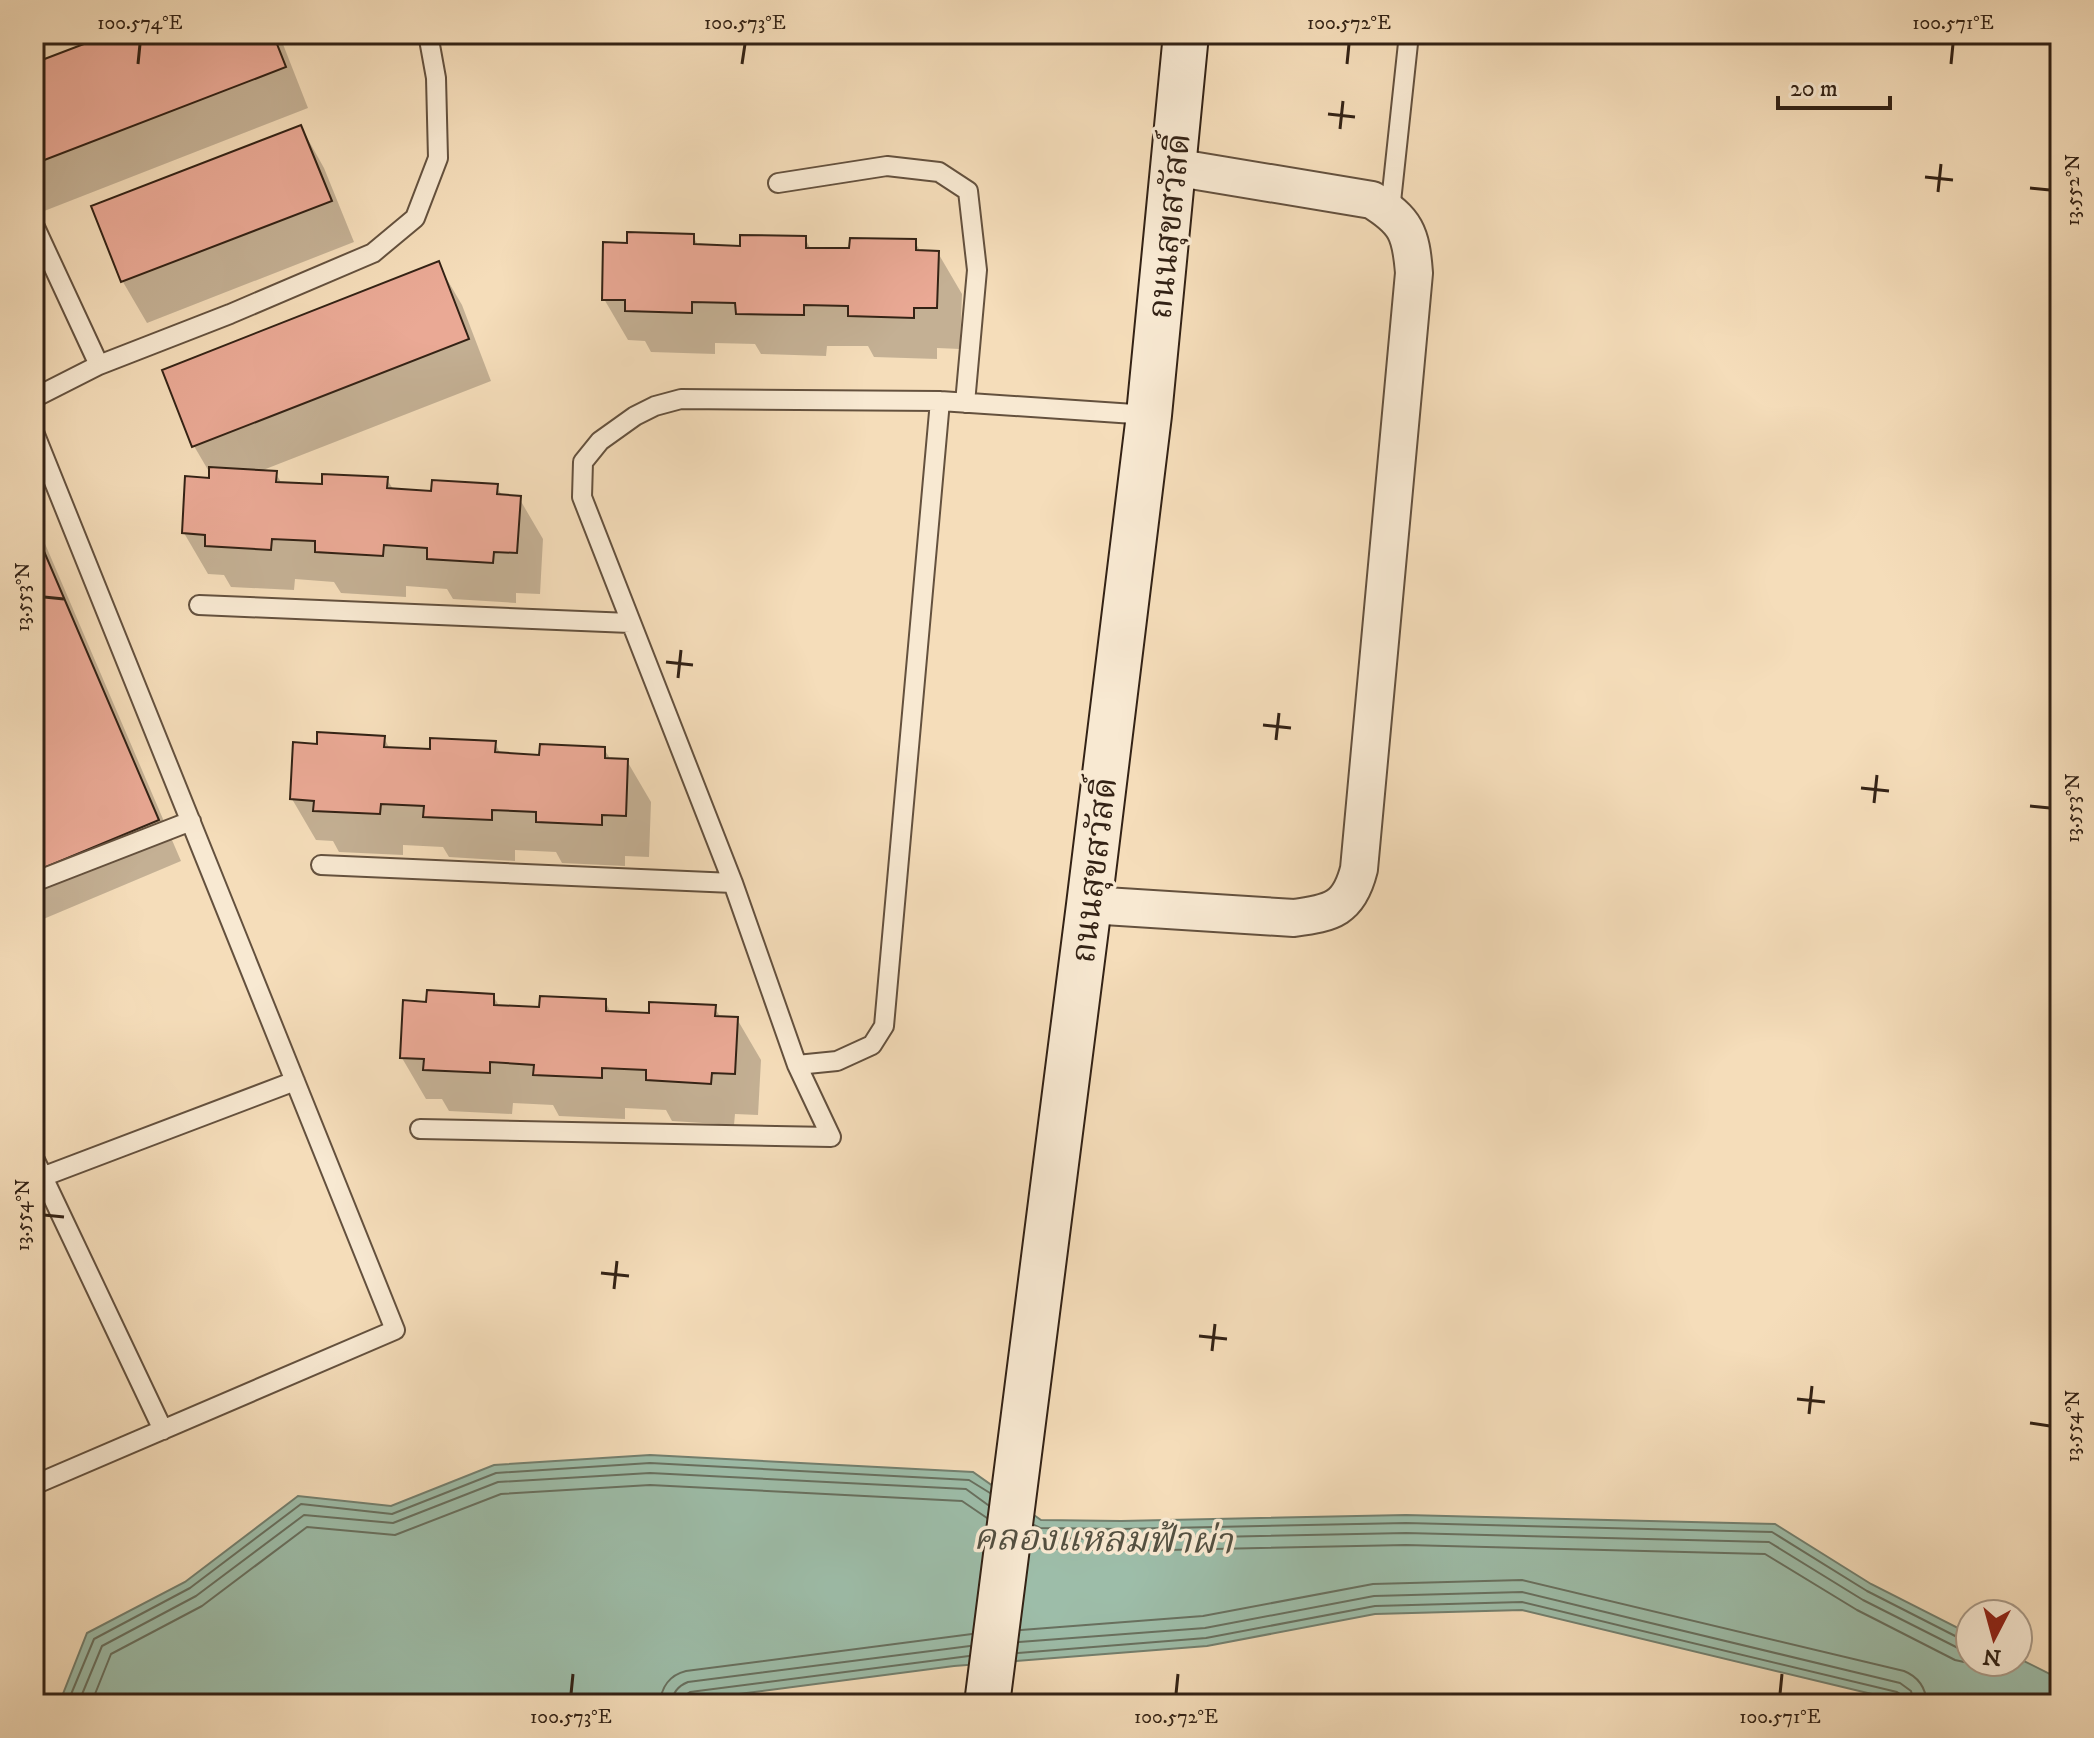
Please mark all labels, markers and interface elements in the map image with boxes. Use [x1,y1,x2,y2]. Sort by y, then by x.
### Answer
text: 100.574°E [97,11,183,36]
text: 100.573°E [704,11,786,36]
text: 100.572°E [1307,11,1391,36]
text: 100.571°E [1912,11,1994,36]
scale bar [1778,60,1890,110]
text: 20 m [1790,74,1838,104]
street label: ถนนสุขสวัสดิ์ [1135,129,1201,321]
text: 13.552°N [2061,154,2086,226]
text: 13.553°N [11,562,36,632]
street label: ถนนสุขสวัสดิ์ [1058,773,1127,965]
text: 13.553°N [2061,773,2086,843]
text: 13.554°N [11,1179,36,1251]
text: 13.554°N [2061,1390,2086,1462]
water label: คลองแหลมฟ้าผ่า [973,1516,1234,1565]
north arrow [1954,1598,2034,1678]
text: N [1982,1642,2002,1671]
text: 100.573°E [530,1705,612,1730]
text: 100.572°E [1134,1705,1218,1730]
text: 100.571°E [1739,1705,1821,1730]

